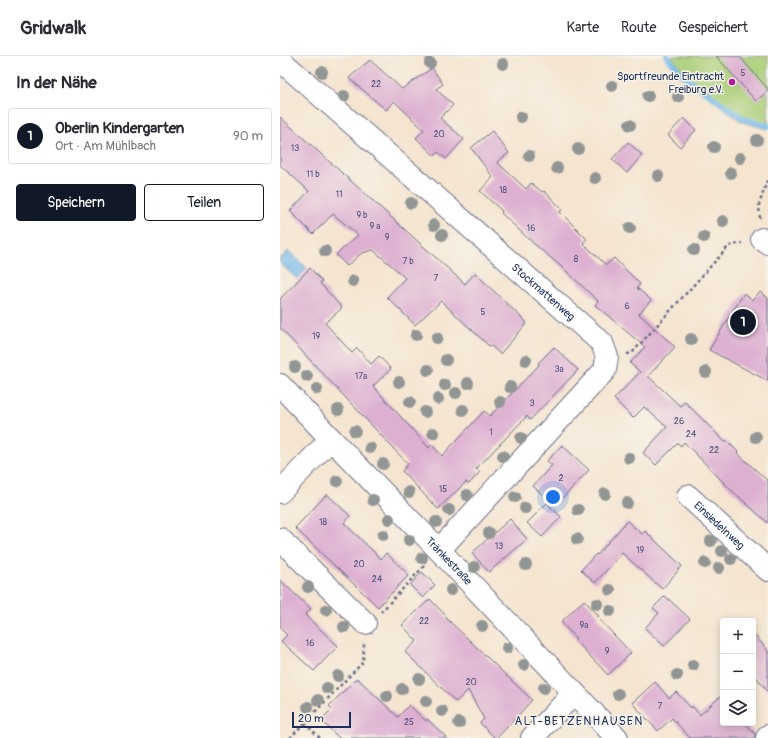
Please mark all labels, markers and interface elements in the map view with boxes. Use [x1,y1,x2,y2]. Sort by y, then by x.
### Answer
text: Gridwalk [20,16,86,40]
text: Karte [567,19,599,36]
text: Route [621,19,656,36]
text: Gespeichert [678,19,748,36]
house number: 5 [741,68,746,79]
place label: Sportfreunde Eintracht Freiburg e.V. [617,70,725,96]
text: In der Nähe [16,72,97,93]
marker: Sportfreunde Eintracht Freiburg e.V. [727,77,737,87]
house number: 22 [371,79,381,90]
text: Oberlin Kindergarten [55,119,184,138]
text: 1 [27,128,33,144]
text: 90 m [233,128,263,144]
house number: 20 [433,129,445,140]
text: Ort · Am Mühlbach [55,138,156,154]
house number: 13 [291,143,299,154]
house number: 11 b [306,169,320,180]
button: Speichern [16,184,136,221]
button: Teilen [144,184,264,221]
house number: 18 [499,185,507,196]
house number: 11 [335,189,343,200]
house number: 9 b [356,210,368,221]
house number: 9 a [370,221,380,232]
house number: 16 [527,223,535,234]
house number: 9 [385,232,390,243]
house number: 8 [574,254,579,265]
house number: 7 b [402,256,414,267]
street label: Stockmattenweg [509,261,578,324]
house number: 7 [434,273,439,284]
house number: 6 [624,301,630,312]
house number: 5 [481,307,486,318]
pin: 1 [730,307,756,337]
house number: 19 [312,331,320,342]
house number: 3a [554,364,564,375]
house number: 17a [355,371,367,382]
house number: 3 [529,398,535,409]
house number: 26 [674,416,684,427]
house number: 1 [489,427,493,438]
house number: 24 [686,429,697,440]
house number: 22 [709,445,719,456]
house number: 2 [558,473,564,484]
house number: 15 [439,484,447,495]
your location [543,487,563,507]
street label: Einsiedelnweg [691,499,748,552]
house number: 18 [319,517,327,528]
street label: Tränkestraße [423,535,475,588]
house number: 13 [495,541,503,552]
house number: 19 [636,545,644,556]
house number: 20 [353,559,365,570]
house number: 24 [372,574,383,585]
house number: 22 [419,616,429,627]
map controls [720,618,756,726]
button: + [720,618,756,654]
house number: 9a [580,620,588,631]
house number: 16 [306,638,314,649]
house number: 9 [605,646,610,657]
button: − [720,654,756,690]
house number: 20 [465,677,477,688]
button: layers [720,690,756,726]
house number: 7 [658,701,663,712]
scale bar [292,710,351,729]
text: 20 m [298,712,324,725]
district label: ALT-BETZENHAUSEN [515,714,643,729]
house number: 25 [404,717,414,728]

